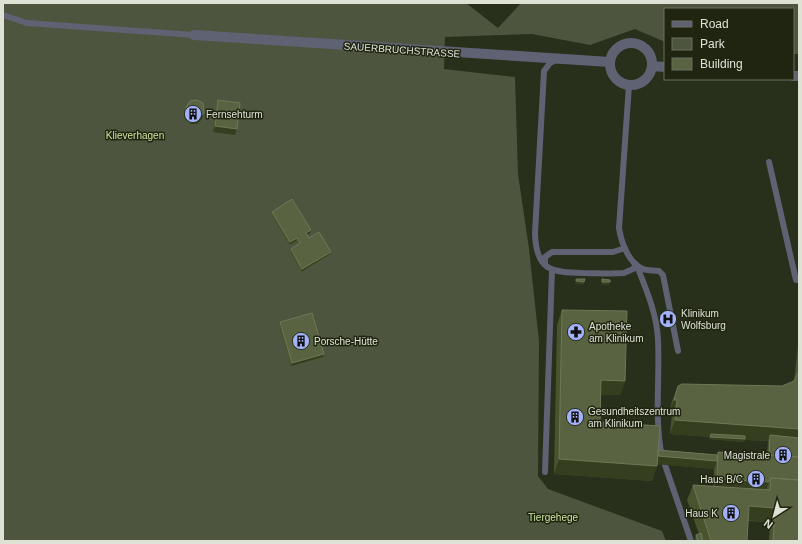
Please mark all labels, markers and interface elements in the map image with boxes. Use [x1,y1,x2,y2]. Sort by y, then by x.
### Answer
legend [664,8,794,80]
text: Road [700,17,729,31]
text: Park [700,37,726,51]
street label: SAUERBRUCHSTRASSE [343,40,461,60]
text: Building [700,57,743,71]
building icon: Fernsehturm [183,104,203,124]
place label: Fernsehturm [206,109,263,120]
park label: Klieverhagen [106,130,164,141]
place label: Klinikum Wolfsburg [681,308,726,331]
hospital icon: Klinikum Wolfsburg [658,309,678,329]
place label: Apotheke am Klinikum [589,321,643,344]
pharmacy icon: Apotheke am Klinikum [566,322,586,342]
building icon: Porsche-Hütte [291,331,311,351]
place label: Porsche-Hütte [314,336,378,347]
place label: Gesundheitszentrum am Klinikum [588,406,680,429]
building icon: Gesundheitszentrum am Klinikum [565,407,585,427]
building icon: Magistrale [773,445,793,465]
place label: Magistrale [724,450,770,461]
building icon: Haus B/C [746,469,766,489]
place label: Haus B/C [700,474,743,485]
north arrow [754,496,794,536]
building icon: Haus K [721,503,741,523]
place label: Haus K [685,508,718,519]
park label: Tiergehege [528,512,579,523]
text: N [761,517,775,531]

